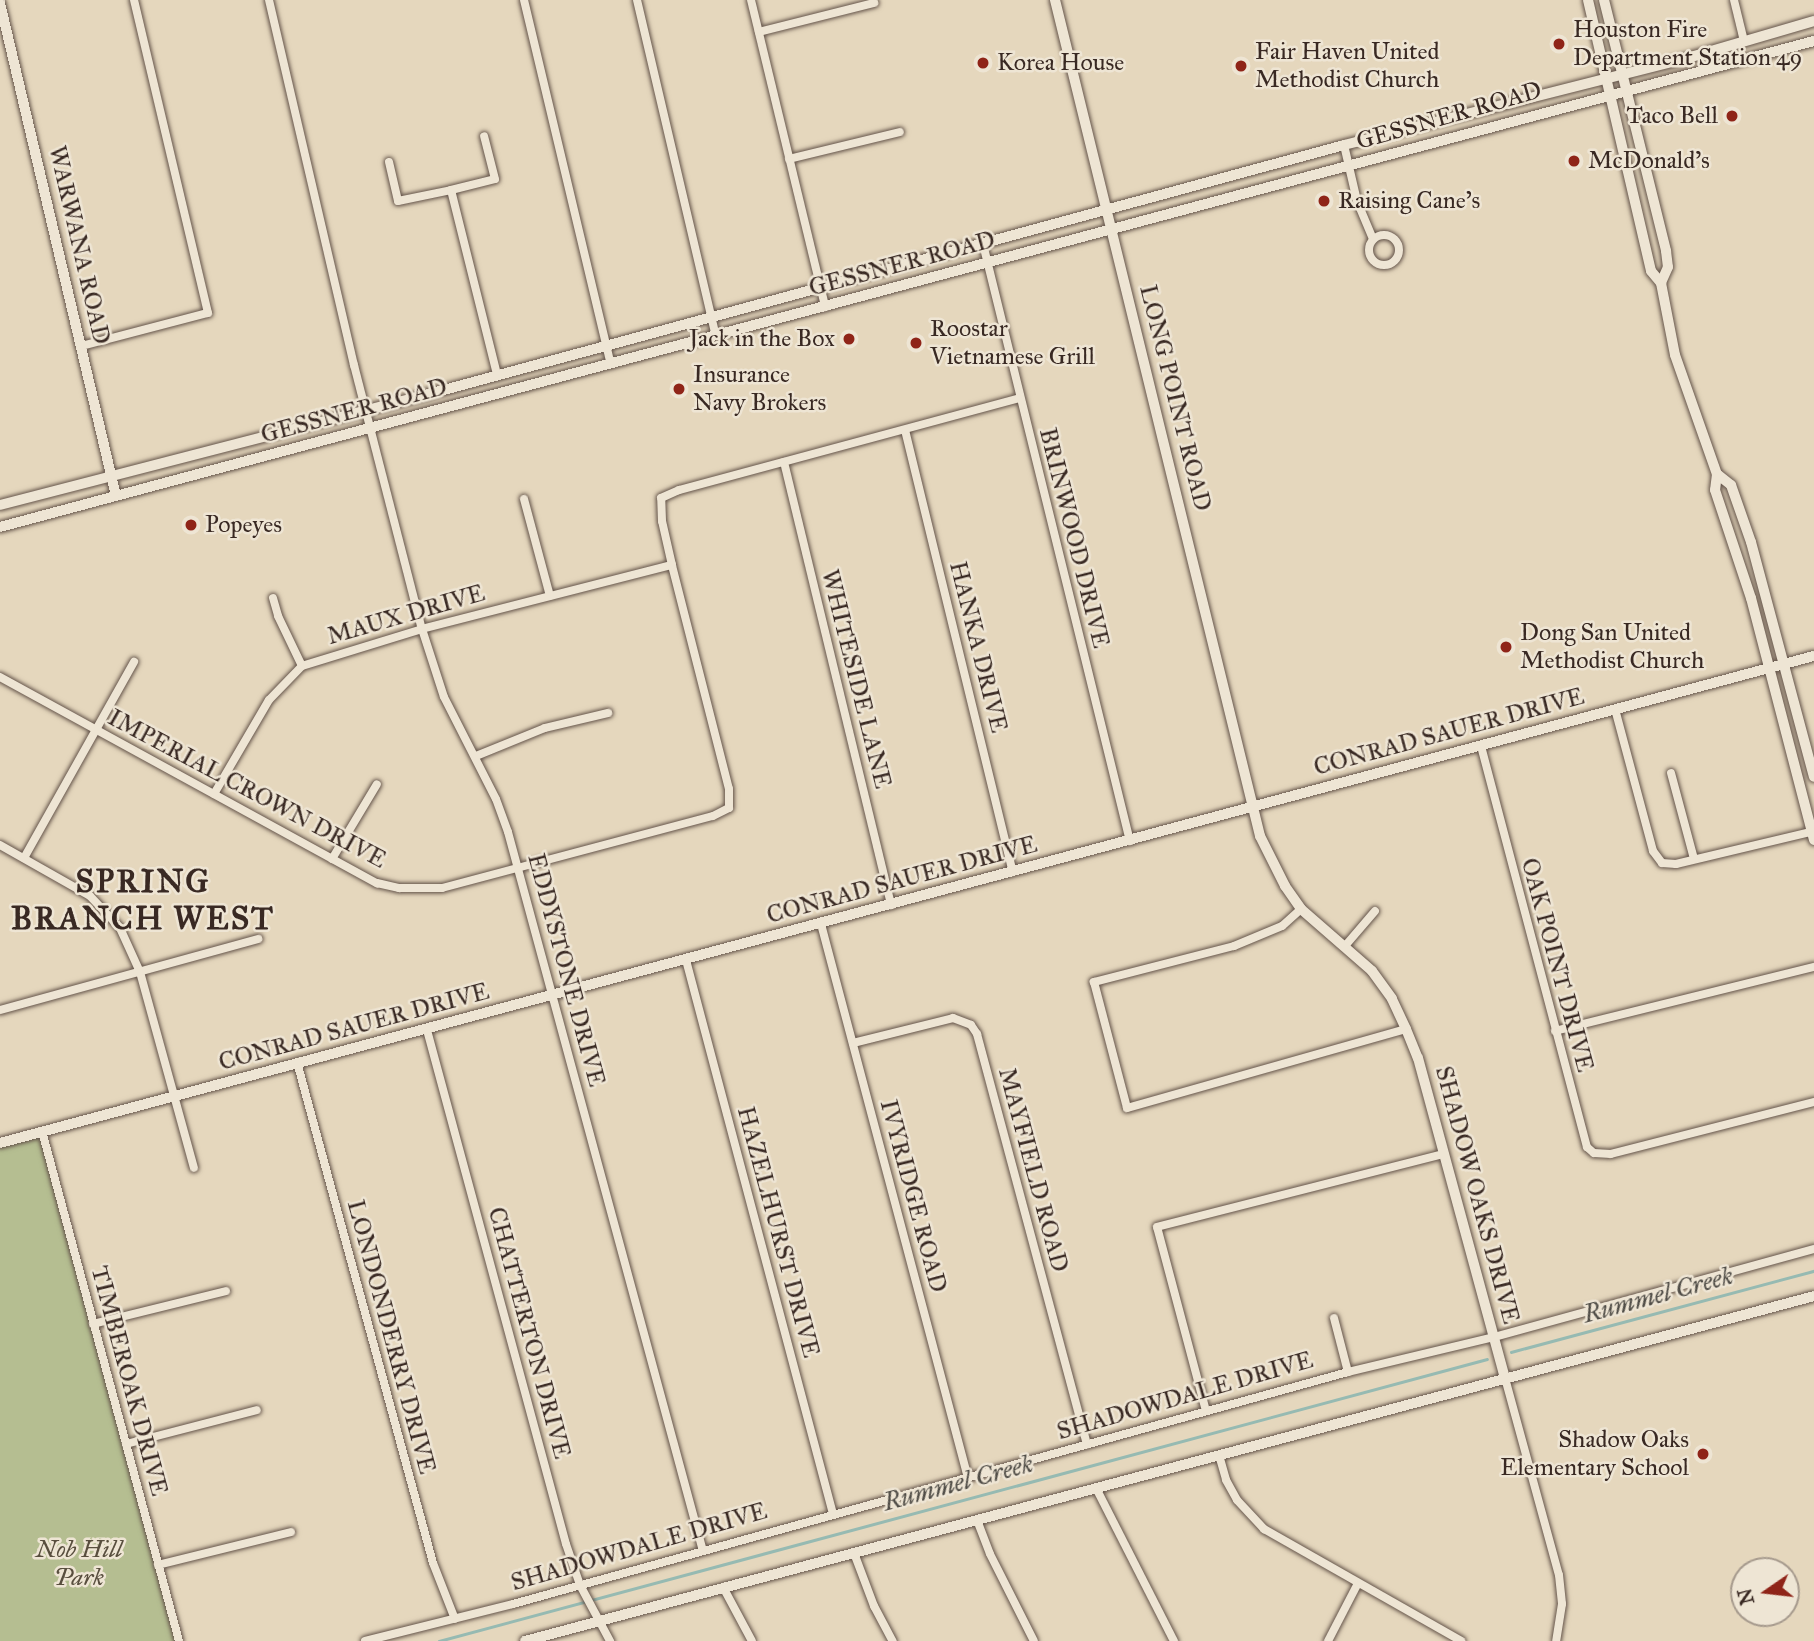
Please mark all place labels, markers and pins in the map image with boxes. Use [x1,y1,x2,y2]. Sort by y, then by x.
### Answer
place label: Houston Fire Department Station 49 [1573,16,1802,72]
marker: Houston Fire Department Station 49 [1551,36,1567,52]
place label: Fair Haven United Methodist Church [1255,38,1439,94]
place label: Korea House [997,49,1124,77]
marker: Korea House [975,55,991,71]
marker: Fair Haven United Methodist Church [1233,58,1249,74]
place label: Taco Bell [1626,102,1718,130]
marker: Taco Bell [1724,108,1740,124]
place label: McDonald's [1588,147,1710,175]
marker: McDonald's [1566,153,1582,169]
place label: Raising Cane's [1338,187,1480,215]
marker: Raising Cane's [1316,193,1332,209]
place label: Roostar Vietnamese Grill [930,315,1095,371]
place label: Jack in the Box [689,325,835,353]
marker: Jack in the Box [841,331,857,347]
marker: Roostar Vietnamese Grill [908,335,924,351]
place label: Insurance Navy Brokers [693,361,826,417]
marker: Insurance Navy Brokers [671,381,687,397]
place label: Popeyes [205,511,282,539]
marker: Popeyes [183,517,199,533]
place label: Dong San United Methodist Church [1520,619,1704,675]
marker: Dong San United Methodist Church [1498,639,1514,655]
place label: Shadow Oaks Elementary School [1500,1426,1689,1482]
marker: Shadow Oaks Elementary School [1695,1446,1711,1462]

